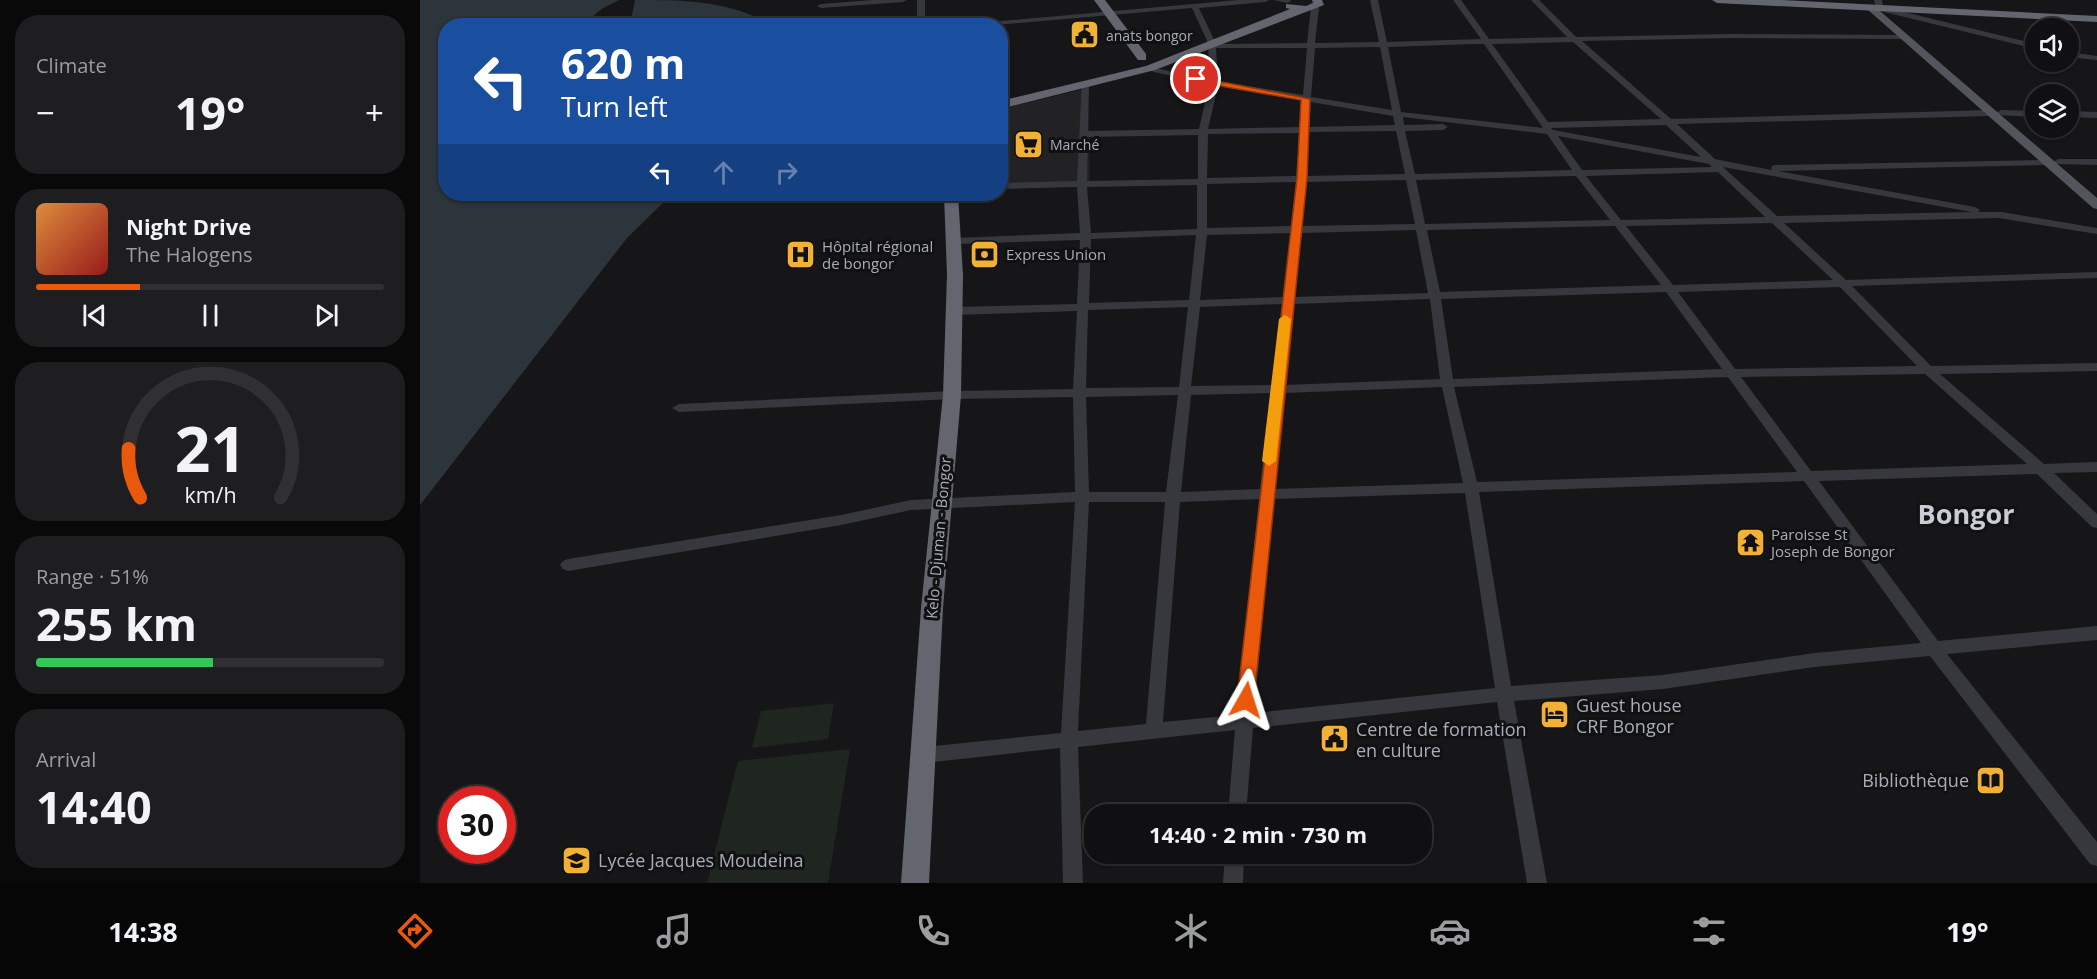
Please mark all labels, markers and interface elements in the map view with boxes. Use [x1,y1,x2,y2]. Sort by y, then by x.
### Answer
map controls [2025,18,2079,138]
button: sound [2025,18,2079,72]
public building icon: anats bongor [1069,19,1101,51]
place label: anats bongor [1106,26,1193,45]
text: 620 m [561,34,685,91]
icon: left [462,42,540,120]
text: Climate [36,52,107,79]
pin [1170,53,1221,104]
icon: arrive [1179,62,1212,95]
text: 19° [175,82,245,143]
button: layers [2025,84,2079,138]
text: Turn left [561,88,668,125]
text: − [36,90,55,135]
text: + [365,90,384,135]
supermarket icon: Marché [1013,128,1045,160]
place label: Marché [1050,135,1099,154]
icon: left [644,156,677,189]
icon: ahead [707,156,740,189]
icon: right [770,156,803,189]
text: Night Drive [126,211,251,241]
place label: Hôpital régional de bongor [822,236,933,273]
bank icon: Express Union [969,238,1001,270]
hospital icon: Hôpital régional de bongor [785,239,817,271]
text: The Halogens [126,241,253,268]
place label: Express Union [1006,244,1106,264]
icon: previous [78,299,111,332]
icon: pause [194,299,227,332]
icon: next [310,299,343,332]
text: 21 [174,406,246,491]
street label: Kelo - Djuman - Bongor [921,456,955,620]
text: km/h [184,481,236,510]
district label: Bongor [1918,495,2014,532]
place label: Paroisse St Joseph de Bongor [1769,524,1895,561]
temple icon: Paroisse St Joseph de Bongor [1734,527,1766,559]
text: Range · 51% [36,563,149,590]
text: 255 km [36,593,197,654]
position arrow [1214,668,1278,732]
place label: Guest house CRF Bongor [1576,693,1682,738]
hotel icon: Guest house CRF Bongor [1539,699,1571,731]
place label: Centre de formation en culture [1356,717,1527,762]
public building icon: Centre de formation en culture [1319,723,1351,755]
text: Arrival [36,746,96,773]
library icon: Bibliothèque [1974,764,2006,796]
place label: Bibliothèque [1862,768,1969,792]
text: 14:40 [36,776,152,837]
speed limit sign: 30 [438,786,516,864]
text: 14:40 · 2 min · 730 m [1149,819,1367,849]
school or university icon: Lycée Jacques Moudeina [561,844,593,876]
place label: Lycée Jacques Moudeina [598,848,804,872]
icon: directions [394,910,436,952]
icon: music [653,910,695,952]
icon: phone [912,910,954,952]
icon: climate [1170,910,1212,952]
icon: car [1429,910,1471,952]
icon: filters [1688,910,1730,952]
text: 14:38 [108,913,178,950]
text: 19° [1946,913,1989,950]

